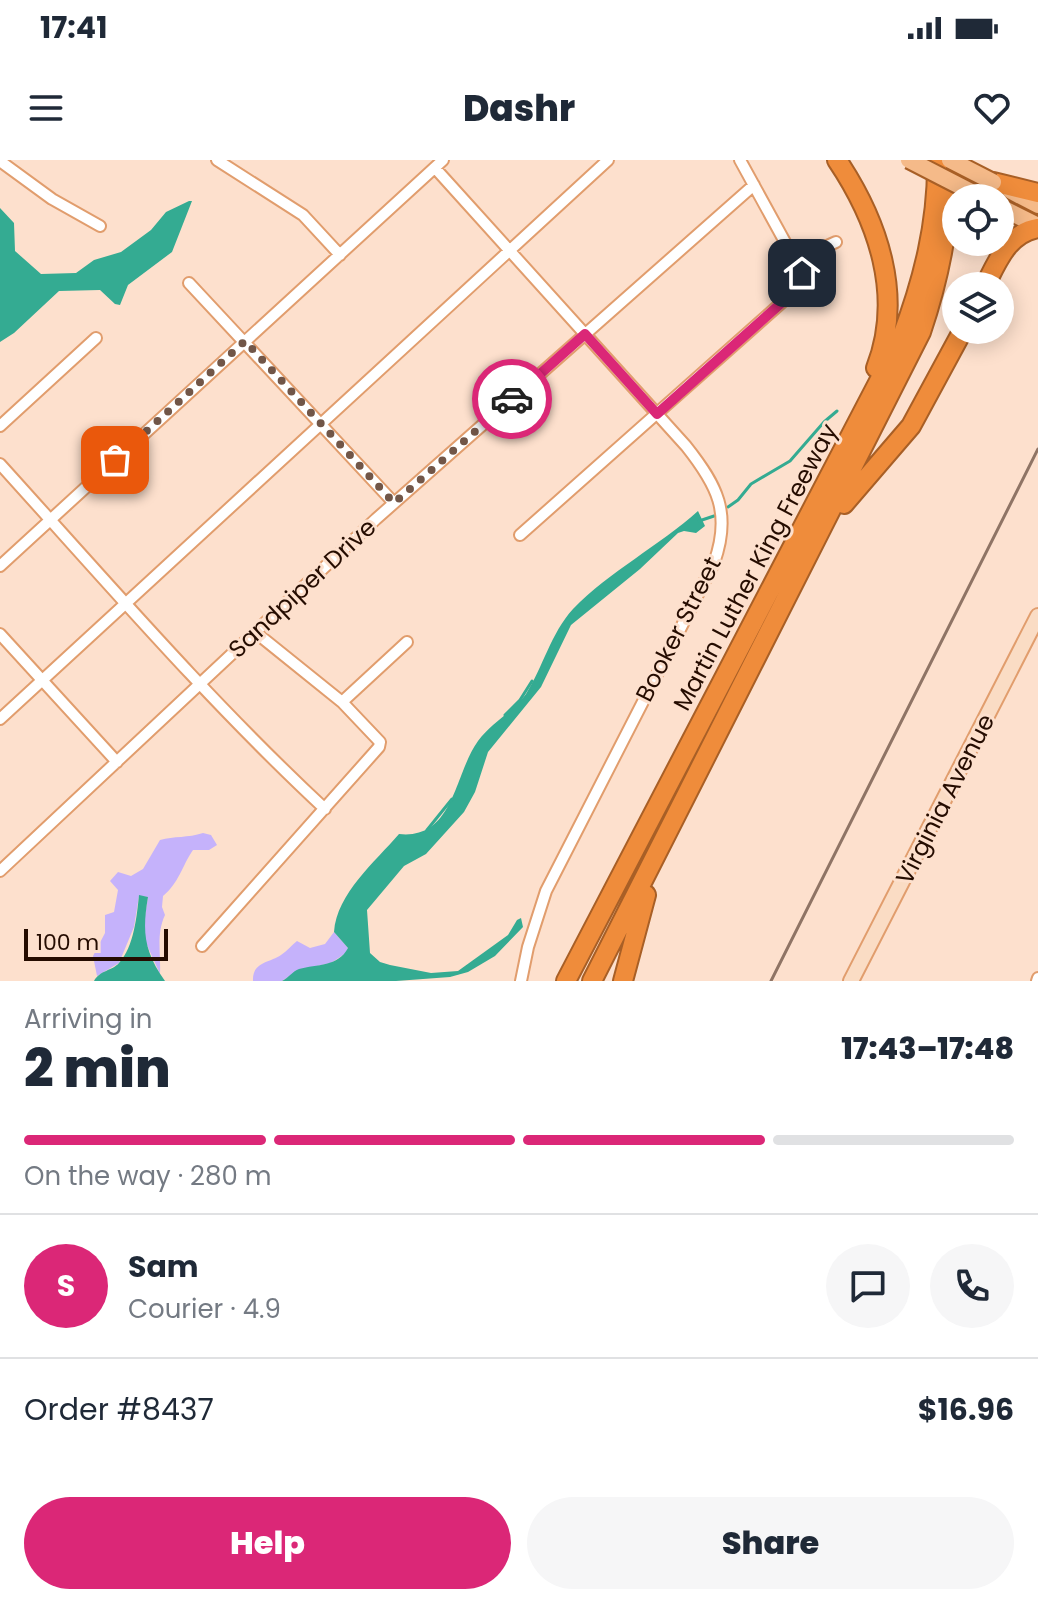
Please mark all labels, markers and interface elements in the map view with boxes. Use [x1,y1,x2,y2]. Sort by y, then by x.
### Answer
text: 17:41 [40,6,107,49]
text: Dashr [463,83,575,134]
icon: menu [24,86,68,130]
icon: heart [970,86,1014,130]
map controls [942,184,1014,344]
button: locate [942,184,1014,256]
pin [768,239,836,307]
icon: home [780,251,824,295]
button: layers [942,272,1014,344]
courier [472,359,552,439]
icon: car [490,377,534,421]
street label: Martin Luther King Freeway [665,417,845,716]
pin [81,426,149,494]
icon: bag [93,438,137,482]
street label: Sandpiper Drive [221,511,383,665]
street label: Booker Street [627,551,729,707]
street label: Virginia Avenue [888,708,1002,890]
scale bar [24,925,168,961]
text: 100 m [36,927,99,958]
text: Arriving in [24,1001,153,1037]
text: 17:43–17:48 [841,1027,1014,1070]
text: 2 min [24,1032,171,1105]
text: On the way · 280 m [24,1158,272,1194]
button: chat [826,1244,910,1328]
button: phone [930,1244,1014,1328]
text: Sam [128,1245,199,1288]
text: S [57,1264,75,1307]
text: Courier · 4.9 [128,1291,281,1327]
text: Order #8437 [24,1388,214,1431]
text: $16.96 [918,1388,1014,1431]
button: Help [24,1497,511,1589]
button: Share [527,1497,1014,1589]

